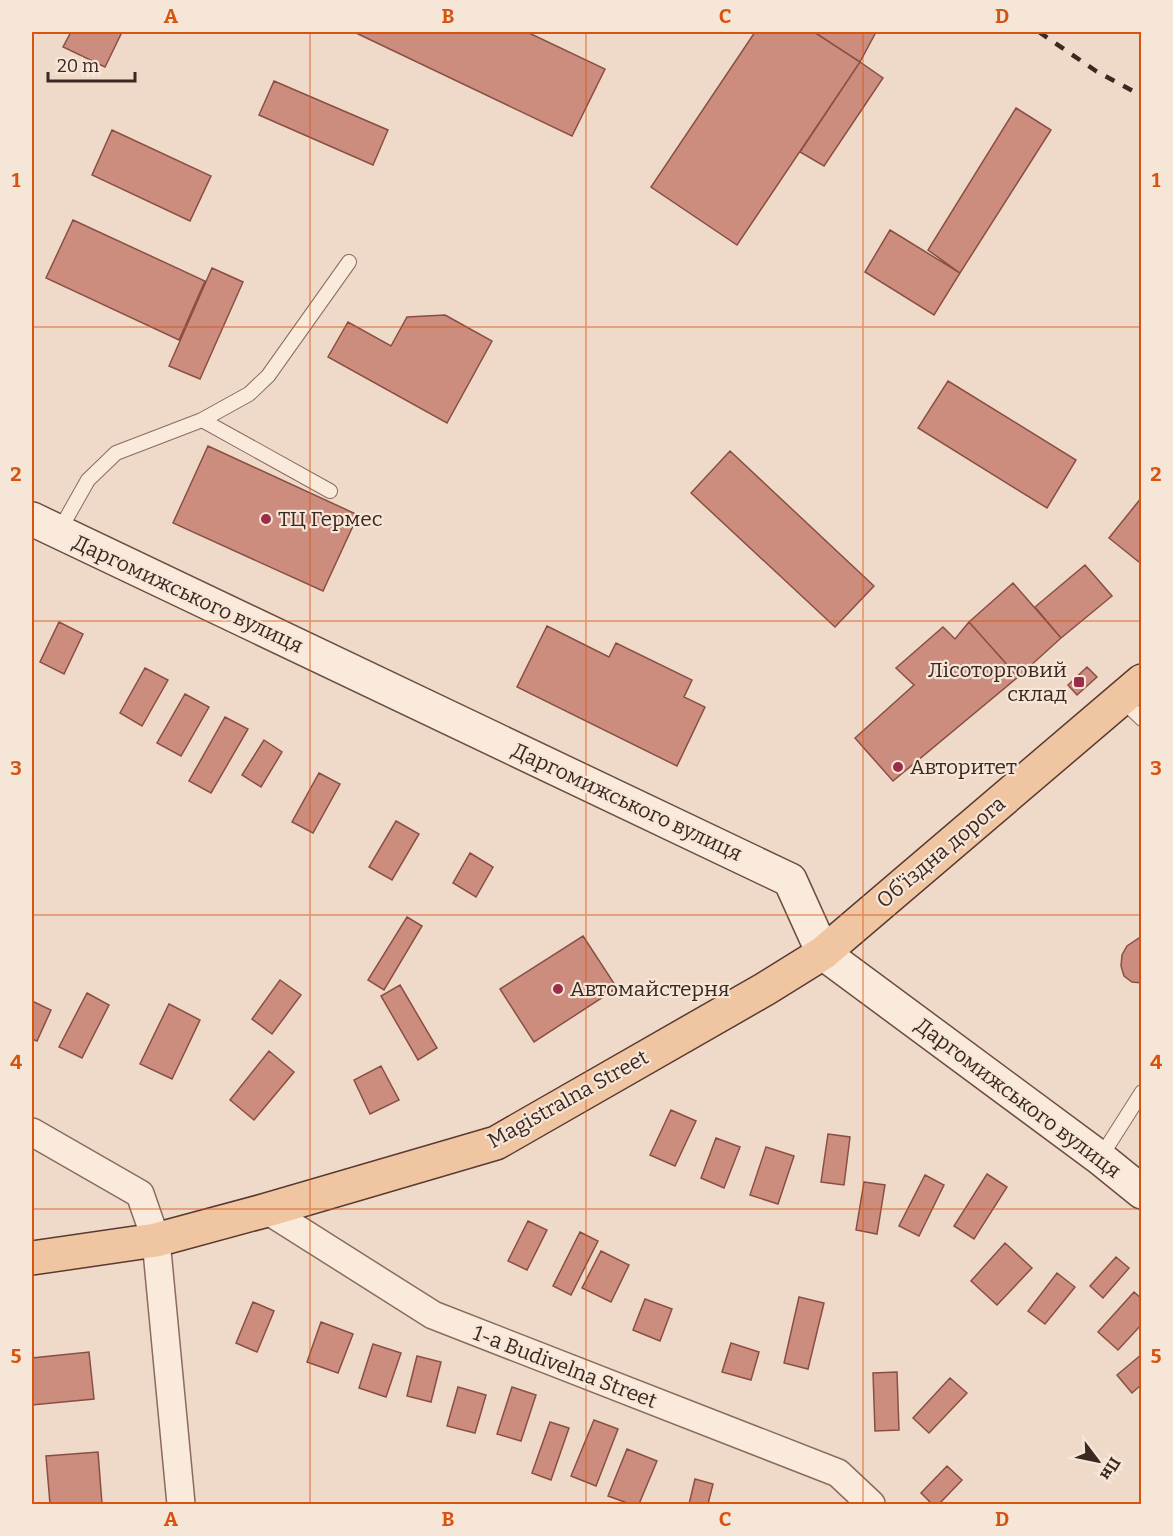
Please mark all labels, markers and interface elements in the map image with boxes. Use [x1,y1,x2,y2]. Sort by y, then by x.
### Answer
text: A [164,4,179,28]
text: B [442,4,455,28]
text: C [719,4,731,28]
text: D [995,4,1009,28]
scale bar [48,45,135,83]
text: 20 m [57,55,99,77]
text: 1 [12,168,21,192]
text: 1 [1152,168,1161,192]
text: 2 [10,462,22,486]
text: 2 [1150,462,1162,486]
place label: ТЦ Гермес [278,506,383,532]
marker: ТЦ Гермес [259,512,273,526]
street label: Даргомижського вулиця [69,529,307,659]
place label: Лісоторговий склад [928,657,1067,707]
marker: Лісоторговий склад [1072,675,1086,689]
street label: Даргомижського вулиця [508,737,746,867]
place label: Авторитет [910,754,1017,780]
text: 3 [10,756,22,780]
text: 3 [1150,756,1162,780]
marker: Авторитет [891,760,905,774]
street label: Об'їздна дорога [871,790,1011,913]
place label: Автомайстерня [570,976,730,1002]
marker: Автомайстерня [551,982,565,996]
street label: Даргомижського вулиця [910,1012,1126,1184]
street label: Magistralna Street [483,1044,653,1154]
text: 4 [10,1050,22,1074]
text: 4 [1150,1050,1162,1074]
street label: 1-a Budivelna Street [469,1320,661,1414]
text: 5 [11,1344,22,1368]
text: 5 [1151,1344,1162,1368]
north arrow [1068,1431,1128,1491]
text: Пн [1096,1454,1124,1484]
text: A [164,1507,179,1531]
text: B [442,1507,455,1531]
text: C [719,1507,731,1531]
text: D [995,1507,1009,1531]

